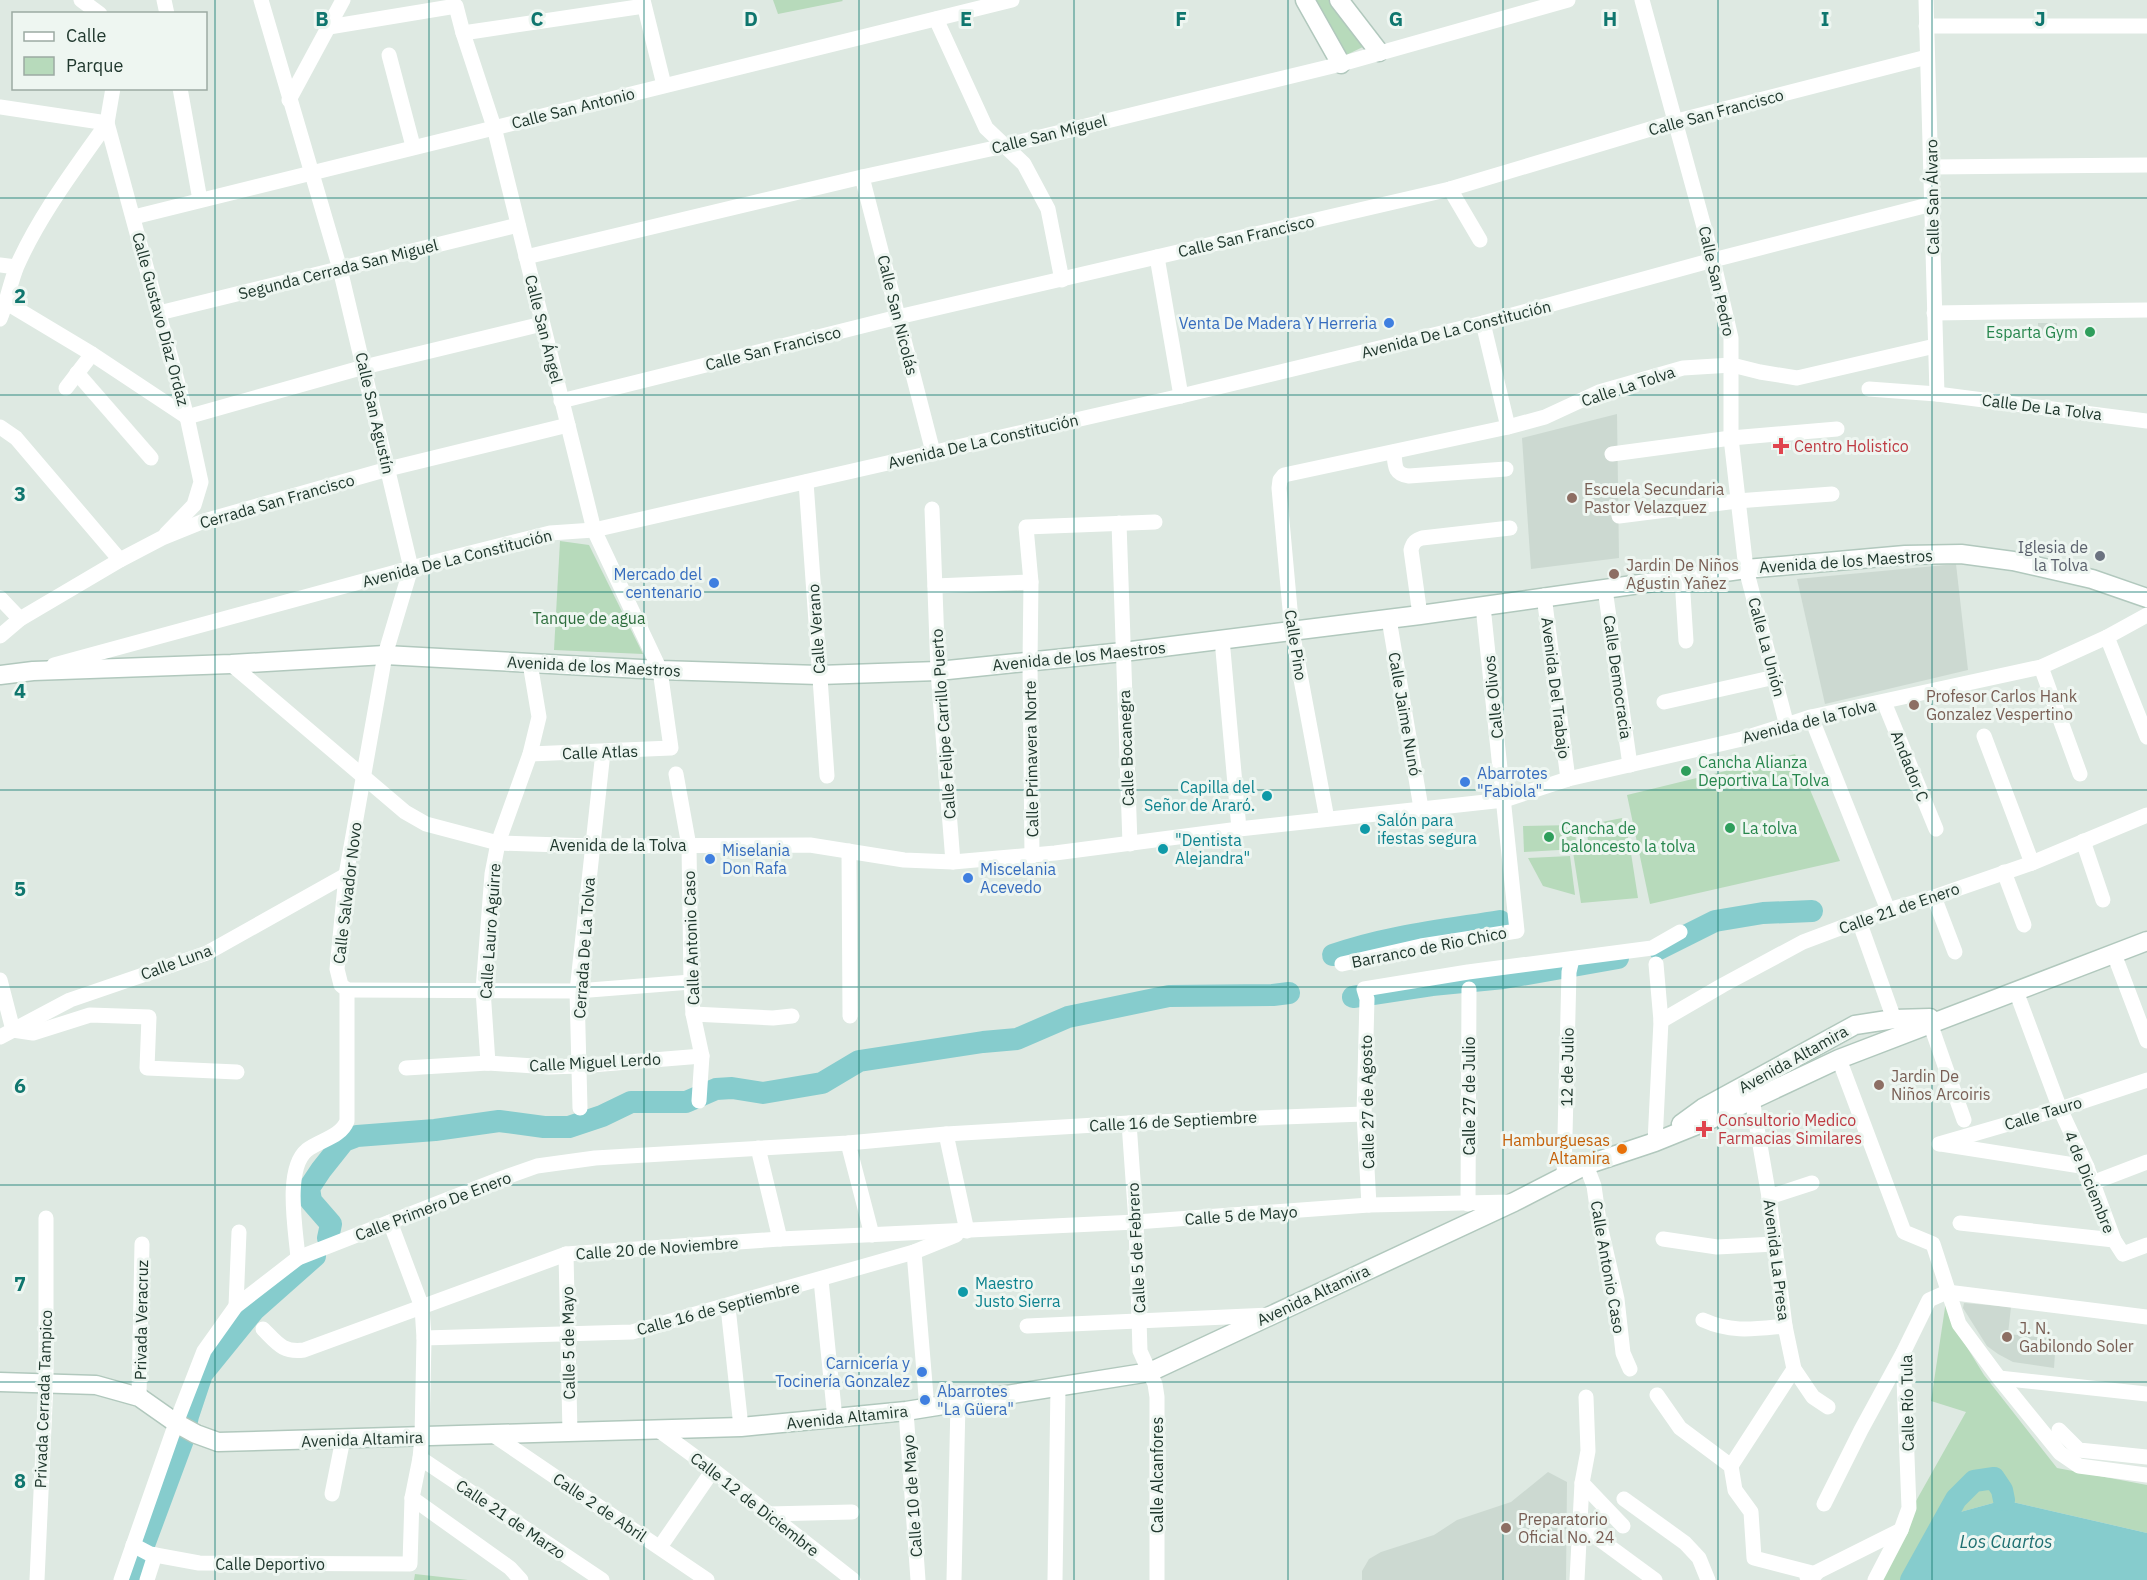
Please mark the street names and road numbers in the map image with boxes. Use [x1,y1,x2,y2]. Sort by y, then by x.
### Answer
street label: Calle San Antonio [509,83,637,133]
street label: Calle San Francisco [1646,84,1786,140]
street label: Calle San Miguel [989,110,1109,158]
street label: Calle San Álvaro [1920,139,1943,255]
street label: Calle San Francisco [1176,211,1316,261]
street label: Calle San Pedro [1695,224,1739,338]
street label: Calle Gustavo Díaz Ordaz [128,230,194,408]
street label: Segunda Cerrada San Miguel [236,234,440,304]
street label: Calle San Nicolás [873,253,923,377]
street label: Calle San Ángel [521,272,568,385]
street label: Avenida De La Constitución [1359,296,1553,362]
street label: Calle San Francisco [703,321,843,375]
street label: Calle San Agustín [351,350,399,476]
street label: Calle La Tolva [1579,361,1678,411]
street label: Calle De La Tolva [1981,390,2104,424]
street label: Avenida De La Constitución [886,409,1080,473]
street label: Cerrada San Francisco [197,469,357,533]
street label: Avenida De La Constitución [360,525,554,591]
street label: Avenida de los Maestros [1758,545,1934,577]
street label: Calle Verano [803,583,829,675]
street label: Calle La Unión [1744,595,1790,699]
street label: Calle Pino [1281,608,1311,682]
street label: Calle Democracia [1599,614,1637,741]
street label: Avenida Del Trabajo [1537,616,1575,760]
street label: Calle Felipe Carrillo Puerto [926,628,960,820]
street label: Avenida de los Maestros [991,637,1167,675]
street label: Avenida de los Maestros [507,651,681,681]
street label: Calle Jaime Nunó [1384,651,1426,777]
street label: Calle Olivos [1479,654,1507,740]
street label: Calle Primavera Norte [1020,680,1042,837]
street label: Calle Bocanegra [1114,689,1138,806]
street label: Avenida de la Tolva [1740,695,1878,747]
street label: Andador C [1887,727,1933,805]
street label: Calle Atlas [562,741,638,763]
street label: Calle Salvador Novo [328,821,366,965]
street label: Avenida de la Tolva [549,835,687,855]
street label: Calle Lauro Aguirre [475,862,505,1000]
street label: Calle Antonio Caso [679,870,703,1006]
street label: Cerrada De La Tolva [569,876,599,1019]
street label: Calle 21 de Enero [1836,878,1962,938]
street label: Barranco de Rio Chico [1350,922,1508,972]
street label: Calle Luna [138,940,215,984]
street label: Avenida Altamira [1735,1020,1852,1097]
street label: 12 de Julio [1556,1027,1578,1107]
street label: Calle 27 de Agosto [1356,1035,1378,1169]
street label: Calle 27 de Julio [1459,1036,1479,1156]
street label: Calle Miguel Lerdo [529,1049,661,1075]
street label: Calle Tauro [2002,1092,2084,1134]
street label: Calle 16 de Septiembre [1089,1107,1258,1135]
street label: 4 de Diciembre [2060,1128,2120,1236]
street label: Calle Primero De Enero [352,1167,514,1245]
street label: Calle 5 de Febrero [1123,1182,1149,1314]
street label: Avenida La Presa [1760,1198,1794,1322]
street label: Calle Antonio Caso [1586,1199,1630,1335]
street label: Calle 5 de Mayo [1184,1201,1298,1229]
street label: Calle 20 de Noviembre [575,1232,739,1264]
street label: Privada Veracruz [130,1260,152,1380]
street label: Avenida Altamira [1253,1260,1373,1330]
street label: Calle 16 de Septiembre [634,1277,802,1339]
street label: Calle 5 de Mayo [557,1286,579,1400]
street label: Privada Cerrada Tampico [30,1309,56,1489]
street label: Calle Río Tula [1896,1354,1918,1452]
street label: Avenida Altamira [785,1401,909,1433]
street label: Calle Alcanfores [1147,1417,1167,1533]
street label: Avenida Altamira [301,1427,424,1451]
street label: Calle 10 de Mayo [898,1434,926,1558]
street label: Calle 12 de Diciembre [687,1448,824,1561]
street label: Calle 2 de Abril [549,1468,651,1546]
street label: Calle 21 de Marzo [452,1475,570,1563]
street label: Calle Deportivo [215,1554,325,1574]

